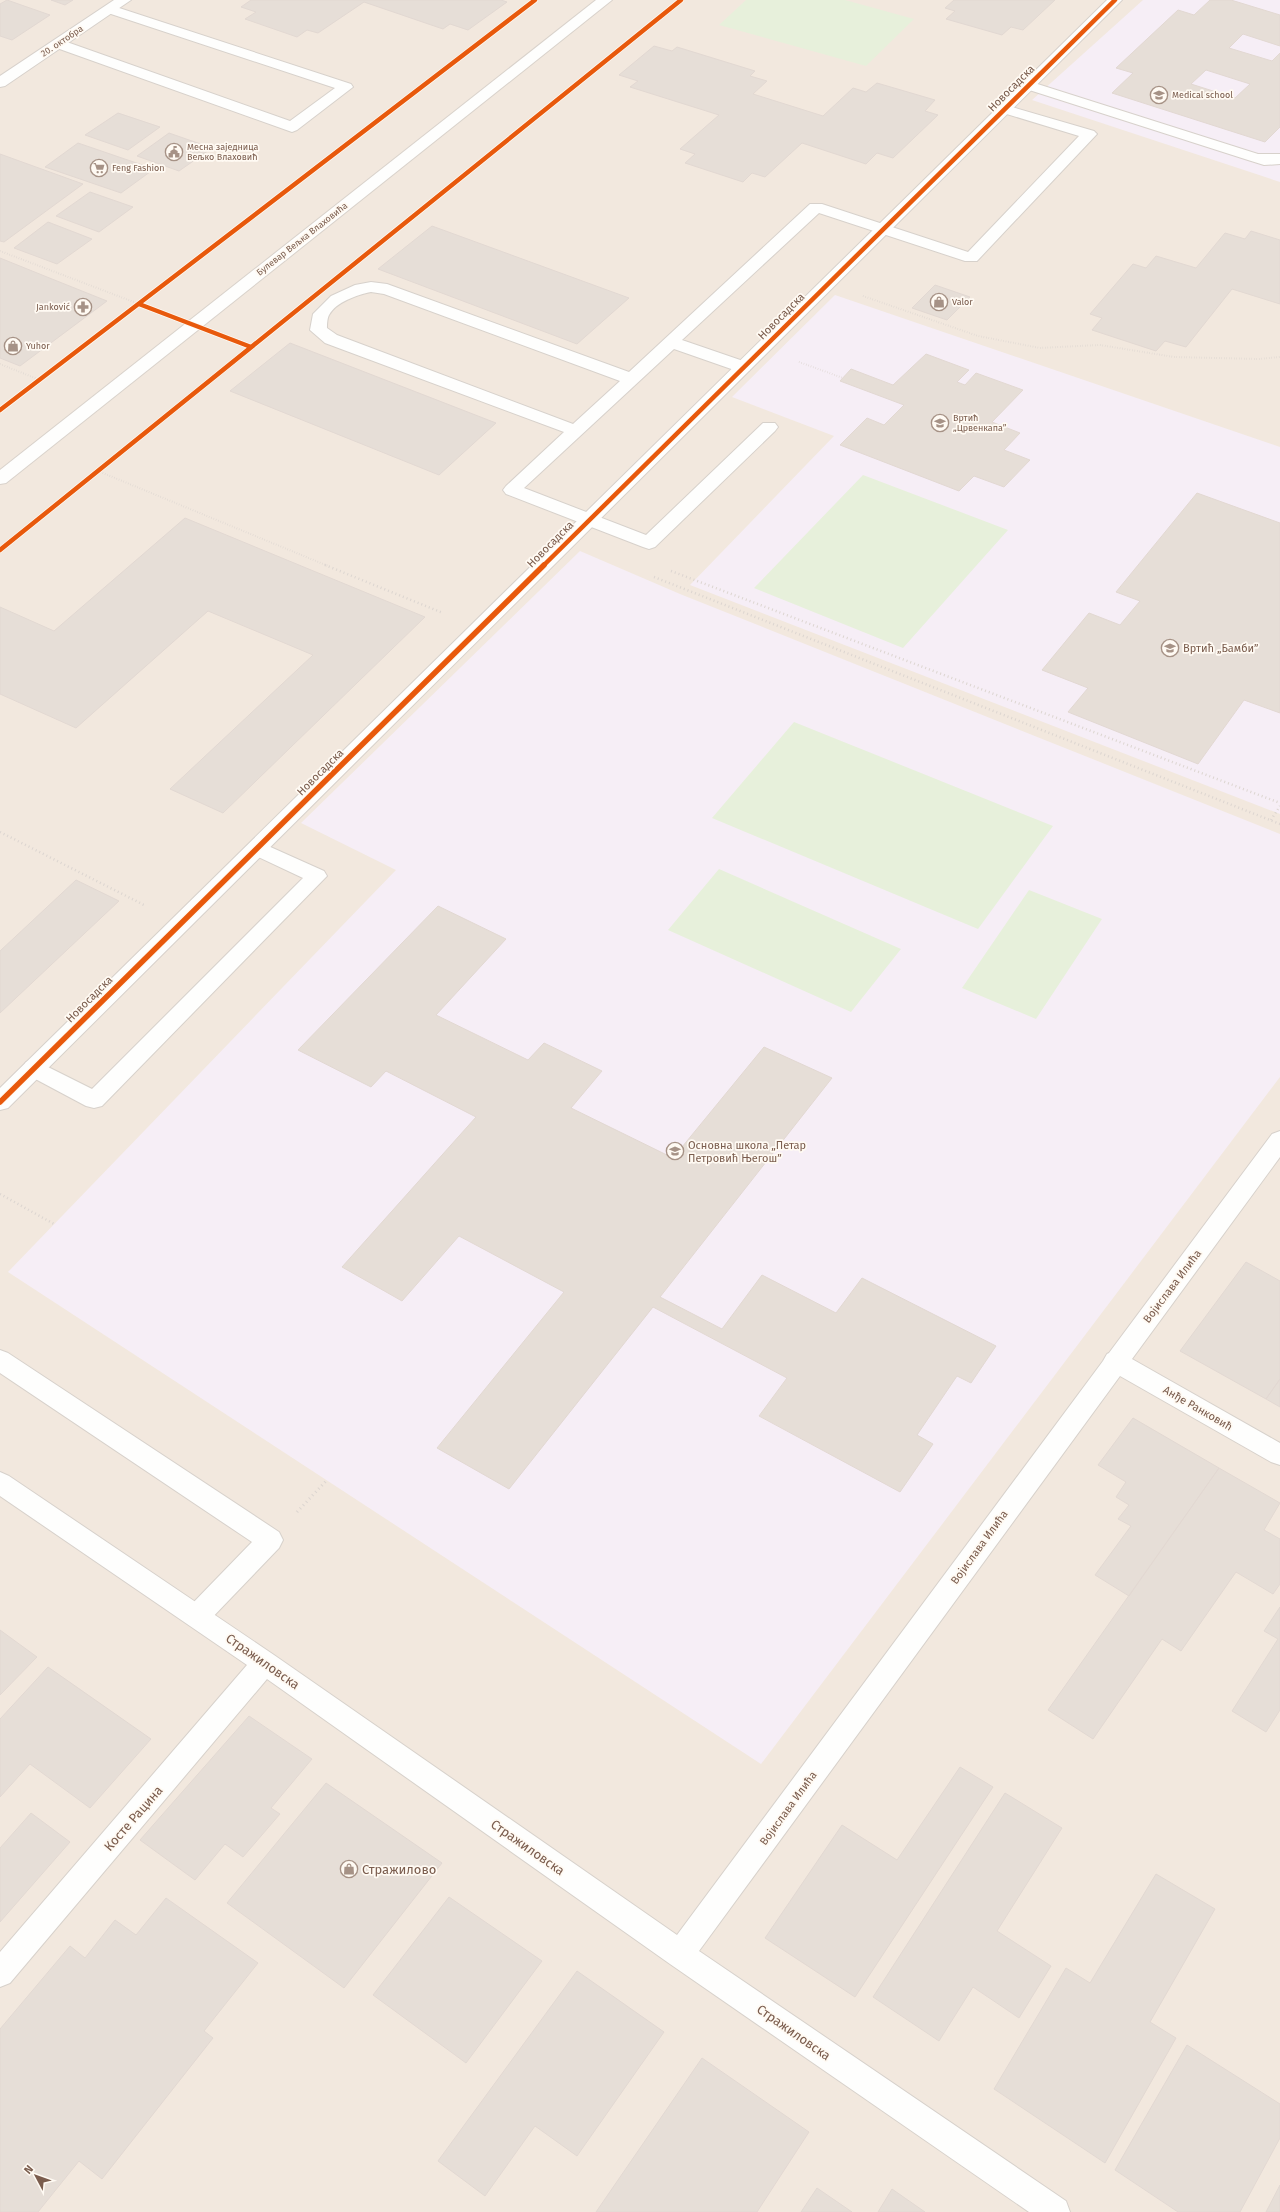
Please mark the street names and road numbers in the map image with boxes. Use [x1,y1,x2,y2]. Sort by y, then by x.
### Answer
street label: 20. октобра [39,23,85,59]
street label: Новосадска [985,62,1037,114]
street label: Булевар Вељка Влаховића [255,200,349,278]
street label: Новосадска [755,290,807,342]
street label: Новосадска [524,518,576,570]
street label: Новосадска [294,746,346,798]
street label: Новосадска [63,973,115,1025]
street label: Војислава Илића [1141,1247,1204,1325]
street label: Анђе Ранковић [1161,1383,1235,1434]
street label: Војислава Илића [948,1508,1011,1587]
street label: Стражиловска [223,1630,302,1692]
street label: Војислава Илића [757,1769,820,1848]
street label: Косте Рацина [101,1783,166,1854]
street label: Стражиловска [488,1816,567,1878]
street label: Стражиловска [754,2001,833,2063]

